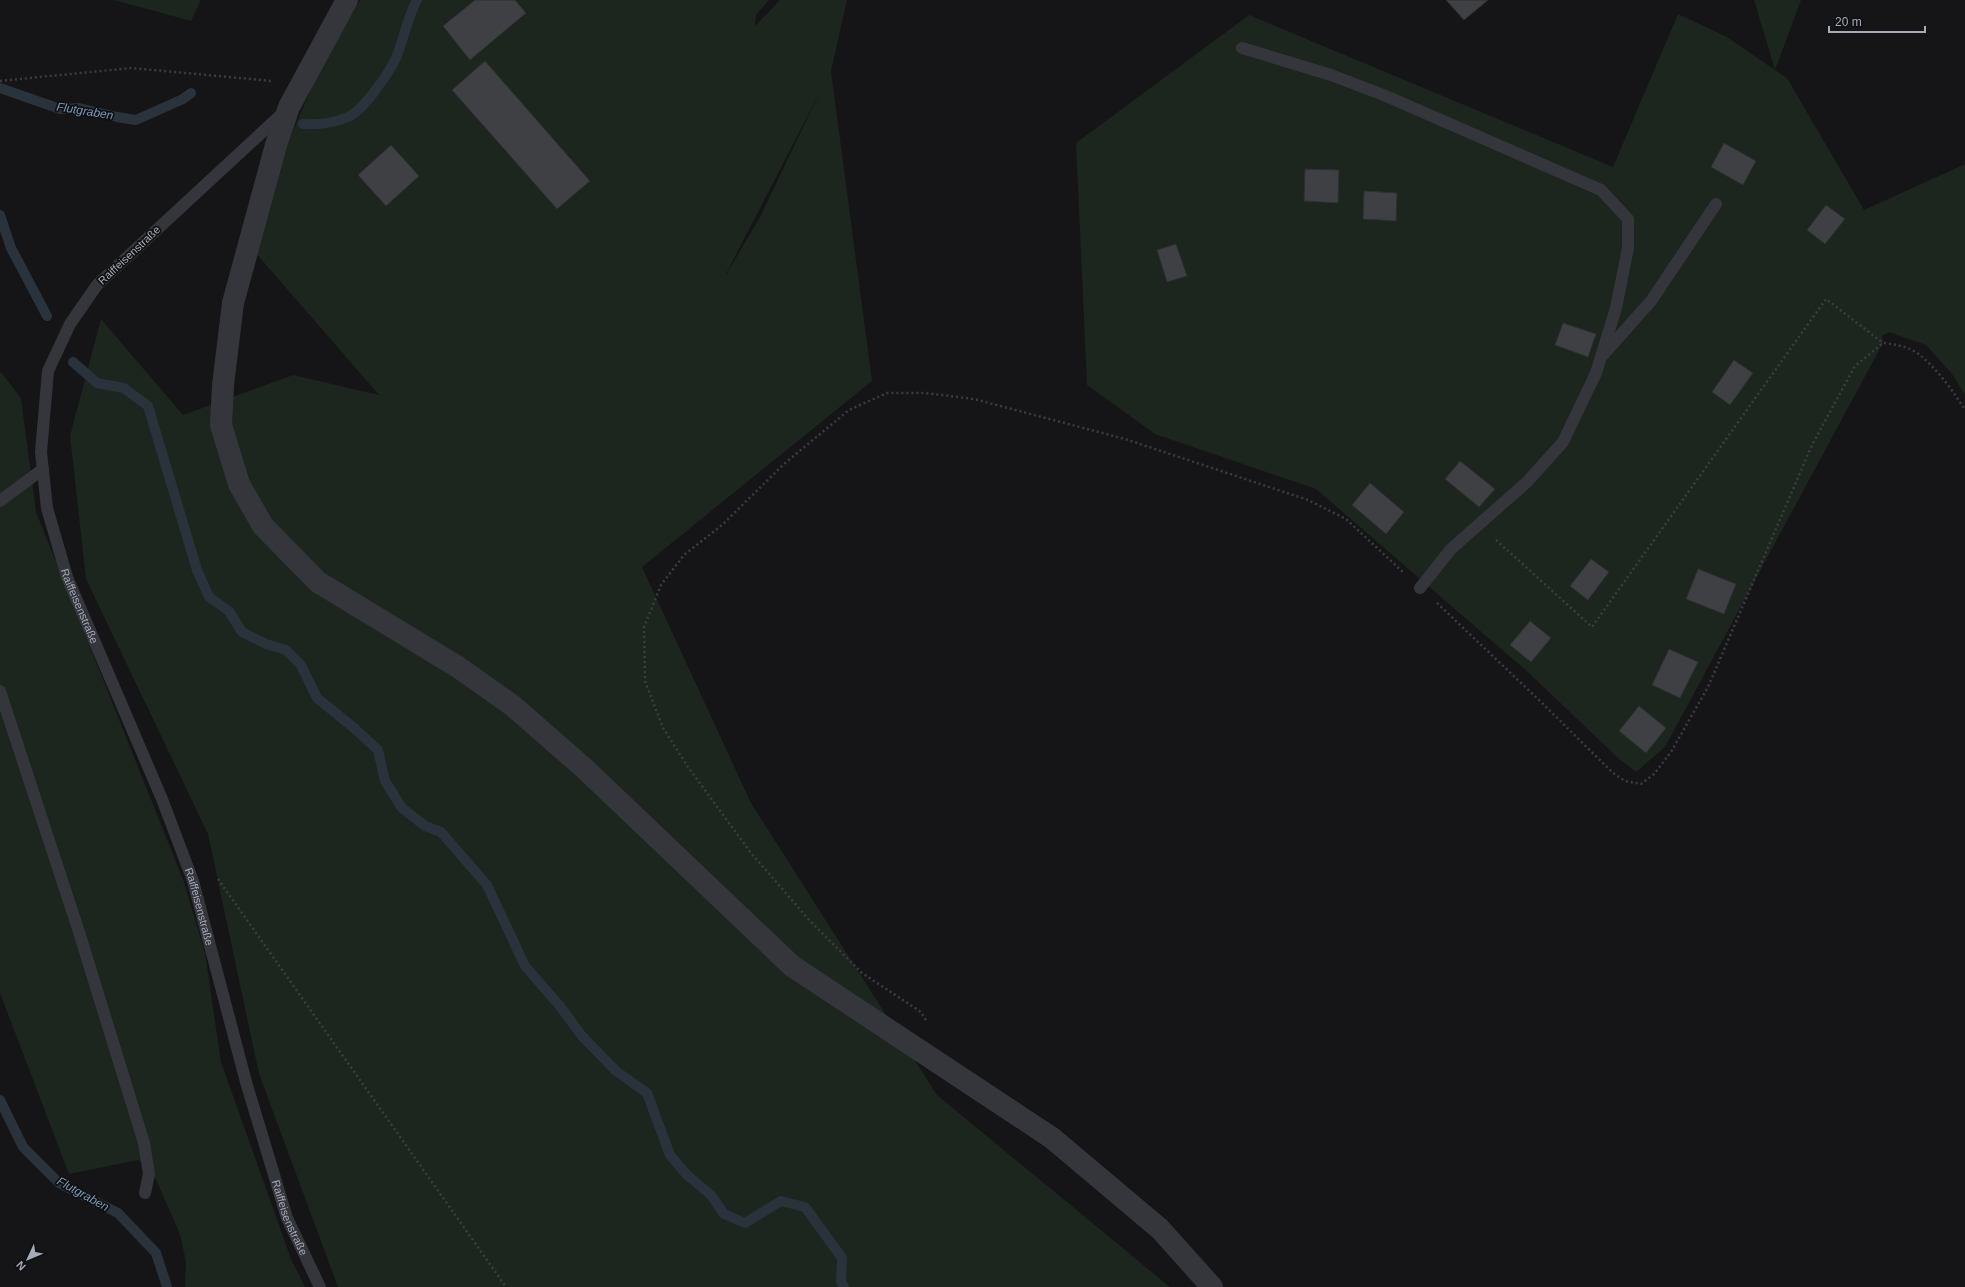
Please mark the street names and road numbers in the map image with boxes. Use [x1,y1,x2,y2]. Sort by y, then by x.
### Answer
street label: Raiffeisenstraße [96,223,162,287]
street label: Raiffeisenstraße [59,567,101,645]
street label: Raiffeisenstraße [183,866,216,947]
street label: Raiffeisenstraße [270,1178,310,1257]

